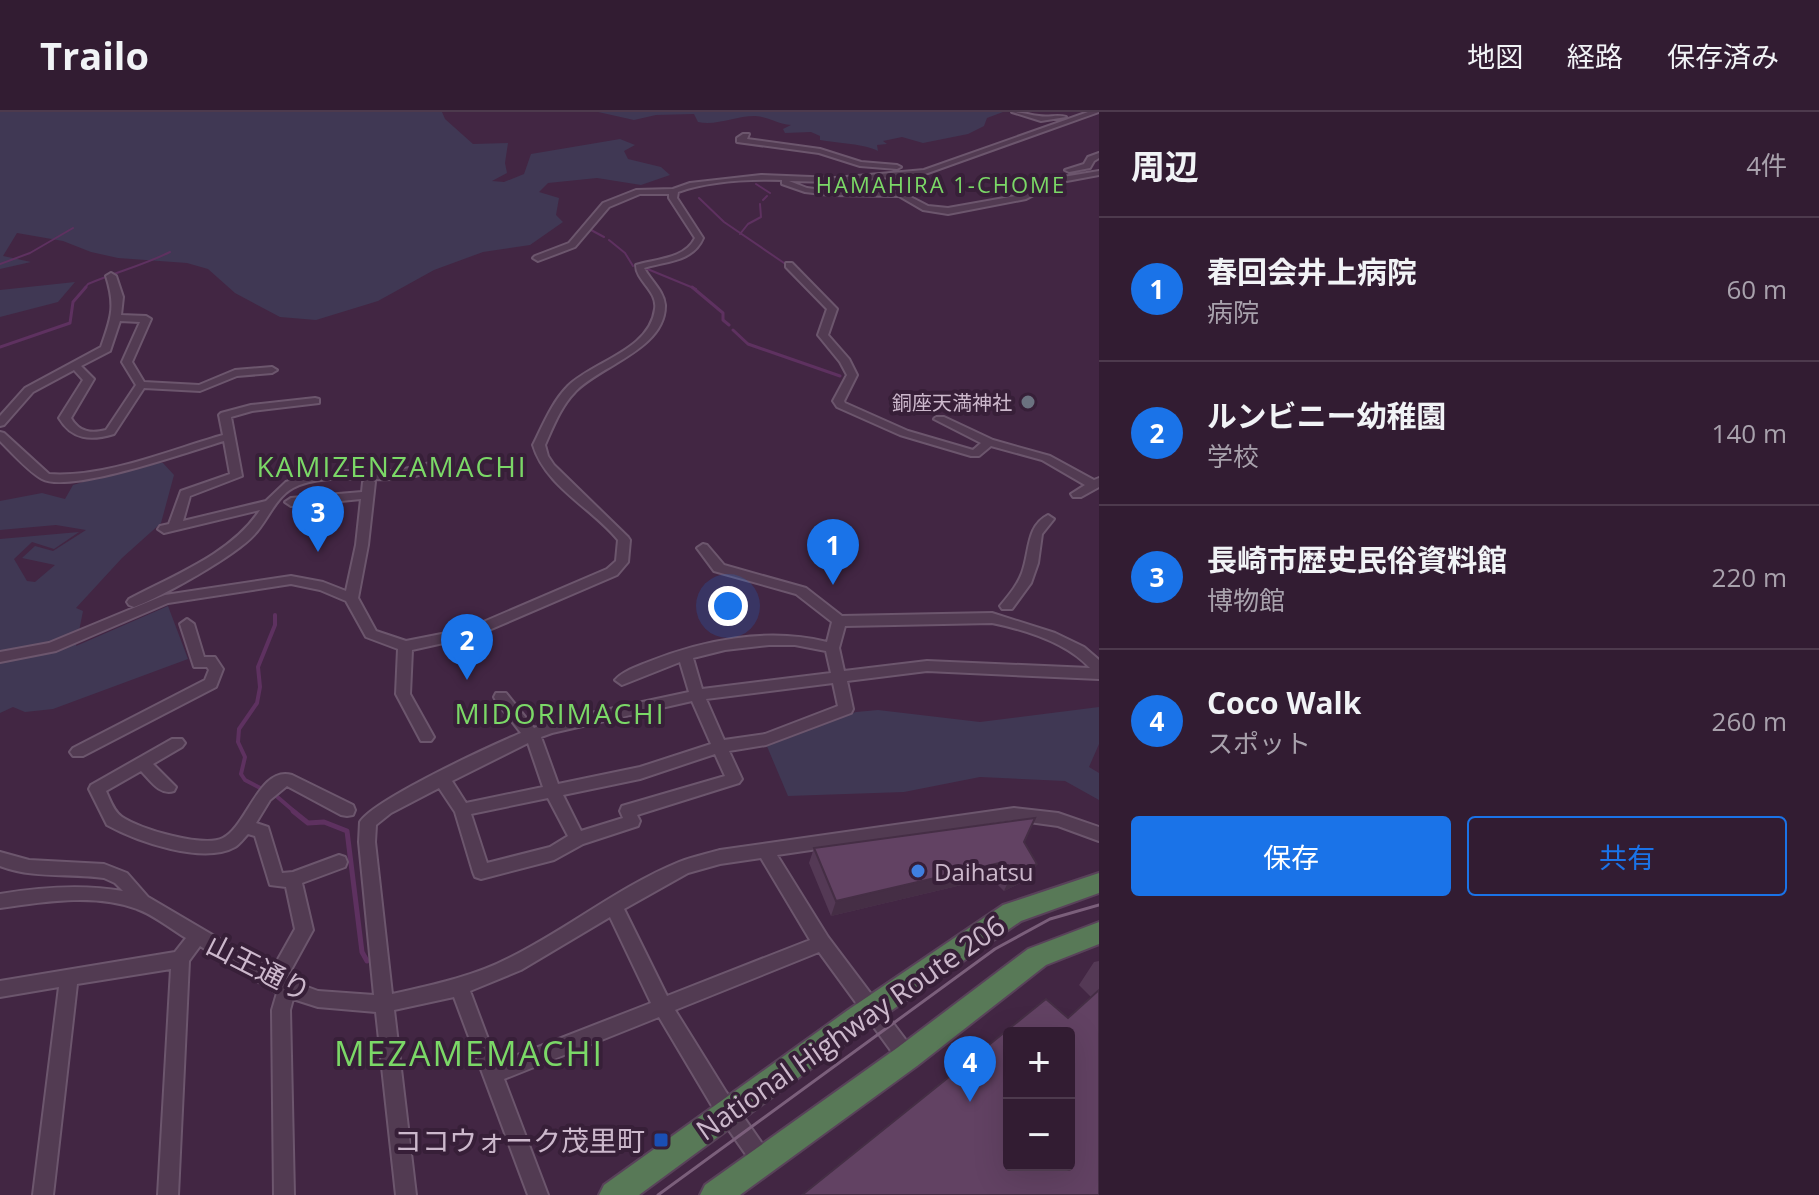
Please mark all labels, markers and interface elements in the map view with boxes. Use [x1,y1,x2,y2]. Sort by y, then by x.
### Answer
text: Trailo [40,29,149,81]
text: 地図 [1467,37,1523,75]
text: 経路 [1567,37,1623,75]
text: 保存済み [1667,37,1779,75]
text: 周辺 [1131,143,1199,189]
text: 4件 [1746,147,1787,183]
district label: HAMAHIRA 1-CHOME [816,169,1066,199]
text: 春回会井上病院 [1207,251,1417,292]
text: 1 [1150,271,1164,307]
text: 60 m [1726,271,1787,307]
text: 病院 [1207,294,1259,330]
place label: 銅座天満神社 [892,389,1012,416]
marker: 銅座天満神社 [1019,393,1037,411]
text: ルンビニー幼稚園 [1207,395,1446,436]
text: 2 [1150,415,1164,451]
text: 140 m [1712,415,1787,451]
text: 学校 [1207,438,1259,474]
district label: KAMIZENZAMACHI [256,447,528,485]
pin: 3 [292,486,344,552]
pin: 1 [807,519,859,585]
text: 長崎市歴史民俗資料館 [1207,539,1507,580]
text: 3 [1150,559,1164,595]
text: 220 m [1712,559,1787,595]
text: 博物館 [1207,582,1285,618]
your location [708,586,748,626]
pin: 2 [441,614,493,680]
text: Coco Walk [1207,682,1361,723]
district label: MIDORIMACHI [454,694,666,732]
text: 4 [1150,703,1164,739]
text: 260 m [1712,703,1787,739]
text: スポット [1207,725,1311,761]
button: 保存 [1131,816,1451,896]
button: 共有 [1467,816,1787,896]
place label: Daihatsu [934,855,1034,888]
marker: Daihatsu [909,862,927,880]
street label: National Highway Route 206 [688,906,1012,1148]
street label: 山王通り [200,925,318,1009]
map controls [1003,1027,1075,1171]
button: + [1003,1027,1075,1099]
district label: MEZAMEMACHI [334,1030,604,1076]
pin: 4 [944,1036,996,1102]
button: − [1003,1099,1075,1171]
place label: ココウォーク茂里町 [394,1121,645,1159]
marker: ココウォーク茂里町 [652,1131,670,1149]

